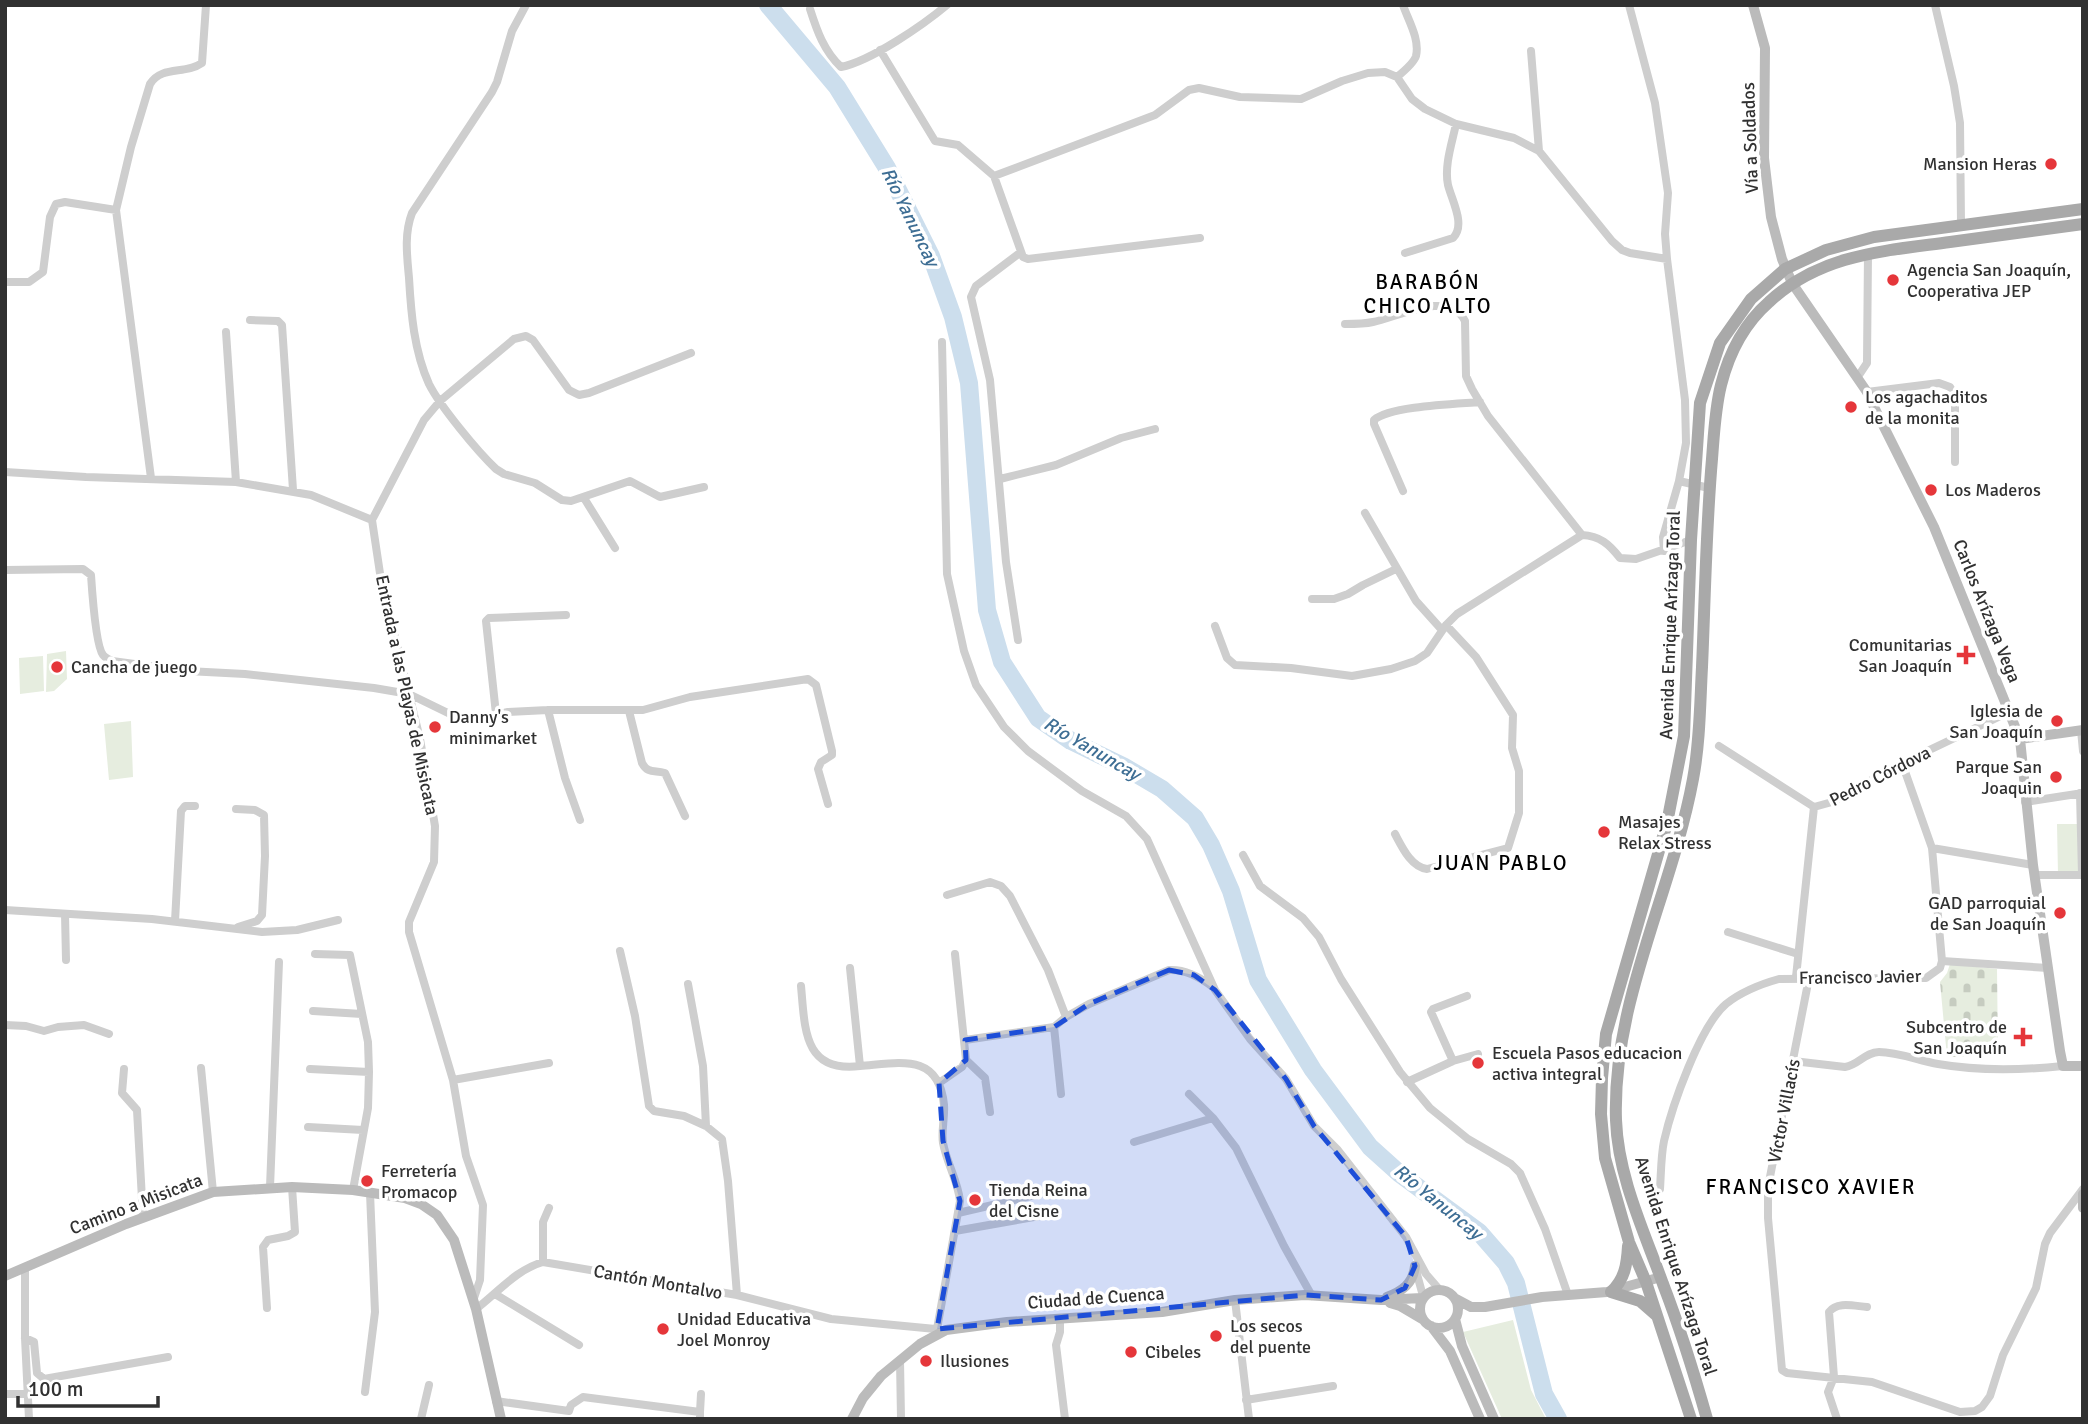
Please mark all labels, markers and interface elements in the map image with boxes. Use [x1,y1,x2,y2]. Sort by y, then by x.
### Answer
street label: Vía a Soldados [1737,82,1763,194]
place label: Mansion Heras [1923,153,2037,175]
marker: Mansion Heras [2043,156,2059,172]
water label: Río Yanuncay [876,164,945,272]
place label: Agencia San Joaquín, Cooperativa JEP [1907,259,2071,302]
district label: BARABÓN CHICO ALTO [1363,269,1493,319]
marker: Agencia San Joaquín, Cooperativa JEP [1885,272,1901,288]
place label: Los agachaditos de la monita [1865,386,1988,429]
marker: Los agachaditos de la monita [1843,399,1859,415]
place label: Los Maderos [1945,479,2041,501]
marker: Los Maderos [1923,482,1939,498]
street label: Avenida Enrique Arízaga Toral [1655,510,1685,740]
street label: Carlos Arízaga Vega [1948,536,2026,686]
street label: Entrada a las Playas de Misicata [371,573,443,817]
place label: Comunitarias San Joaquín [1849,634,1952,677]
marker: Comunitarias San Joaquín [1958,647,1974,663]
place label: Cancha de juego [71,656,197,678]
marker: Cancha de juego [49,659,65,675]
place label: Iglesia de San Joaquín [1950,700,2043,743]
place label: Danny's minimarket [449,706,537,749]
water label: Río Yanuncay [1040,712,1146,787]
marker: Iglesia de San Joaquín [2049,713,2065,729]
marker: Danny's minimarket [427,719,443,735]
street label: Pedro Córdova [1826,741,1934,811]
place label: Parque San Joaquin [1955,756,2042,799]
marker: Parque San Joaquin [2048,769,2064,785]
place label: Masajes Relax Stress [1618,811,1712,854]
marker: Masajes Relax Stress [1596,824,1612,840]
district label: JUAN PABLO [1433,850,1569,876]
place label: GAD parroquial de San Joaquín [1928,892,2046,935]
marker: GAD parroquial de San Joaquín [2052,905,2068,921]
street label: Francisco Javier [1799,965,1922,989]
place label: Subcentro de San Joaquín [1906,1016,2007,1059]
marker: Subcentro de San Joaquín [2013,1027,2033,1047]
place label: Escuela Pasos educacion activa integral [1492,1042,1682,1085]
marker: Escuela Pasos educacion activa integral [1470,1055,1486,1071]
street label: Víctor Villacís [1763,1057,1805,1165]
street label: Avenida Enrique Arízaga Toral [1630,1154,1722,1378]
water label: Río Yanuncay [1389,1159,1489,1246]
place label: Ferretería Promacop [381,1160,457,1203]
street label: Camino a Misicata [67,1169,205,1239]
marker: Ferretería Promacop [359,1173,375,1189]
district label: FRANCISCO XAVIER [1706,1174,1916,1200]
place label: Tienda Reina del Cisne [989,1179,1088,1222]
marker: Tienda Reina del Cisne [967,1192,983,1208]
street label: Cantón Montalvo [592,1260,724,1304]
street label: Ciudad de Cuenca [1027,1282,1165,1314]
place label: Unidad Educativa Joel Monroy [677,1308,811,1351]
place label: Los secos del puente [1230,1315,1311,1358]
marker: Unidad Educativa Joel Monroy [655,1321,671,1337]
marker: Los secos del puente [1208,1328,1224,1344]
place label: Cibeles [1145,1341,1201,1363]
marker: Cibeles [1123,1344,1139,1360]
place label: Ilusiones [940,1350,1009,1372]
marker: Ilusiones [918,1353,934,1369]
scale bar [18,1364,158,1408]
text: 100 m [28,1376,83,1402]

